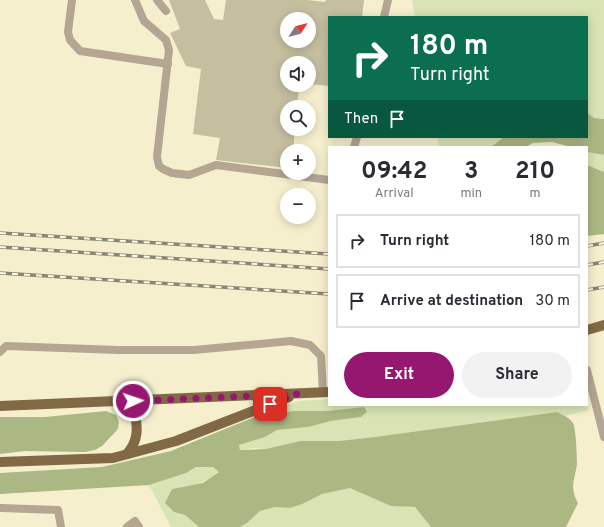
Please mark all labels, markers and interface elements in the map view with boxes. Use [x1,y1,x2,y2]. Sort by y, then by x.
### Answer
north arrow [280,12,316,48]
map controls [280,12,316,224]
text: 180 m [410,29,488,65]
icon: right [344,32,396,84]
button: sound [280,56,316,92]
text: Turn right [410,64,490,87]
button: search [280,100,316,136]
icon: arrive [386,108,408,130]
text: Then [344,110,378,129]
button: + [280,144,316,180]
text: 09:42 [361,157,427,187]
text: 3 [464,157,478,187]
text: 210 [515,157,555,187]
text: Arrival [375,186,414,202]
text: min [460,186,482,202]
text: m [529,186,541,202]
button: − [280,188,316,224]
icon: right [346,230,368,252]
text: Turn right [380,232,449,251]
text: 180 m [530,232,570,251]
icon: arrive [346,290,368,312]
text: Arrive at destination [380,292,523,311]
text: 30 m [535,292,570,311]
button: Exit [344,352,454,398]
button: Share [462,352,572,398]
position arrow [112,380,154,422]
pin [253,387,287,421]
icon: arrive [259,393,281,415]

